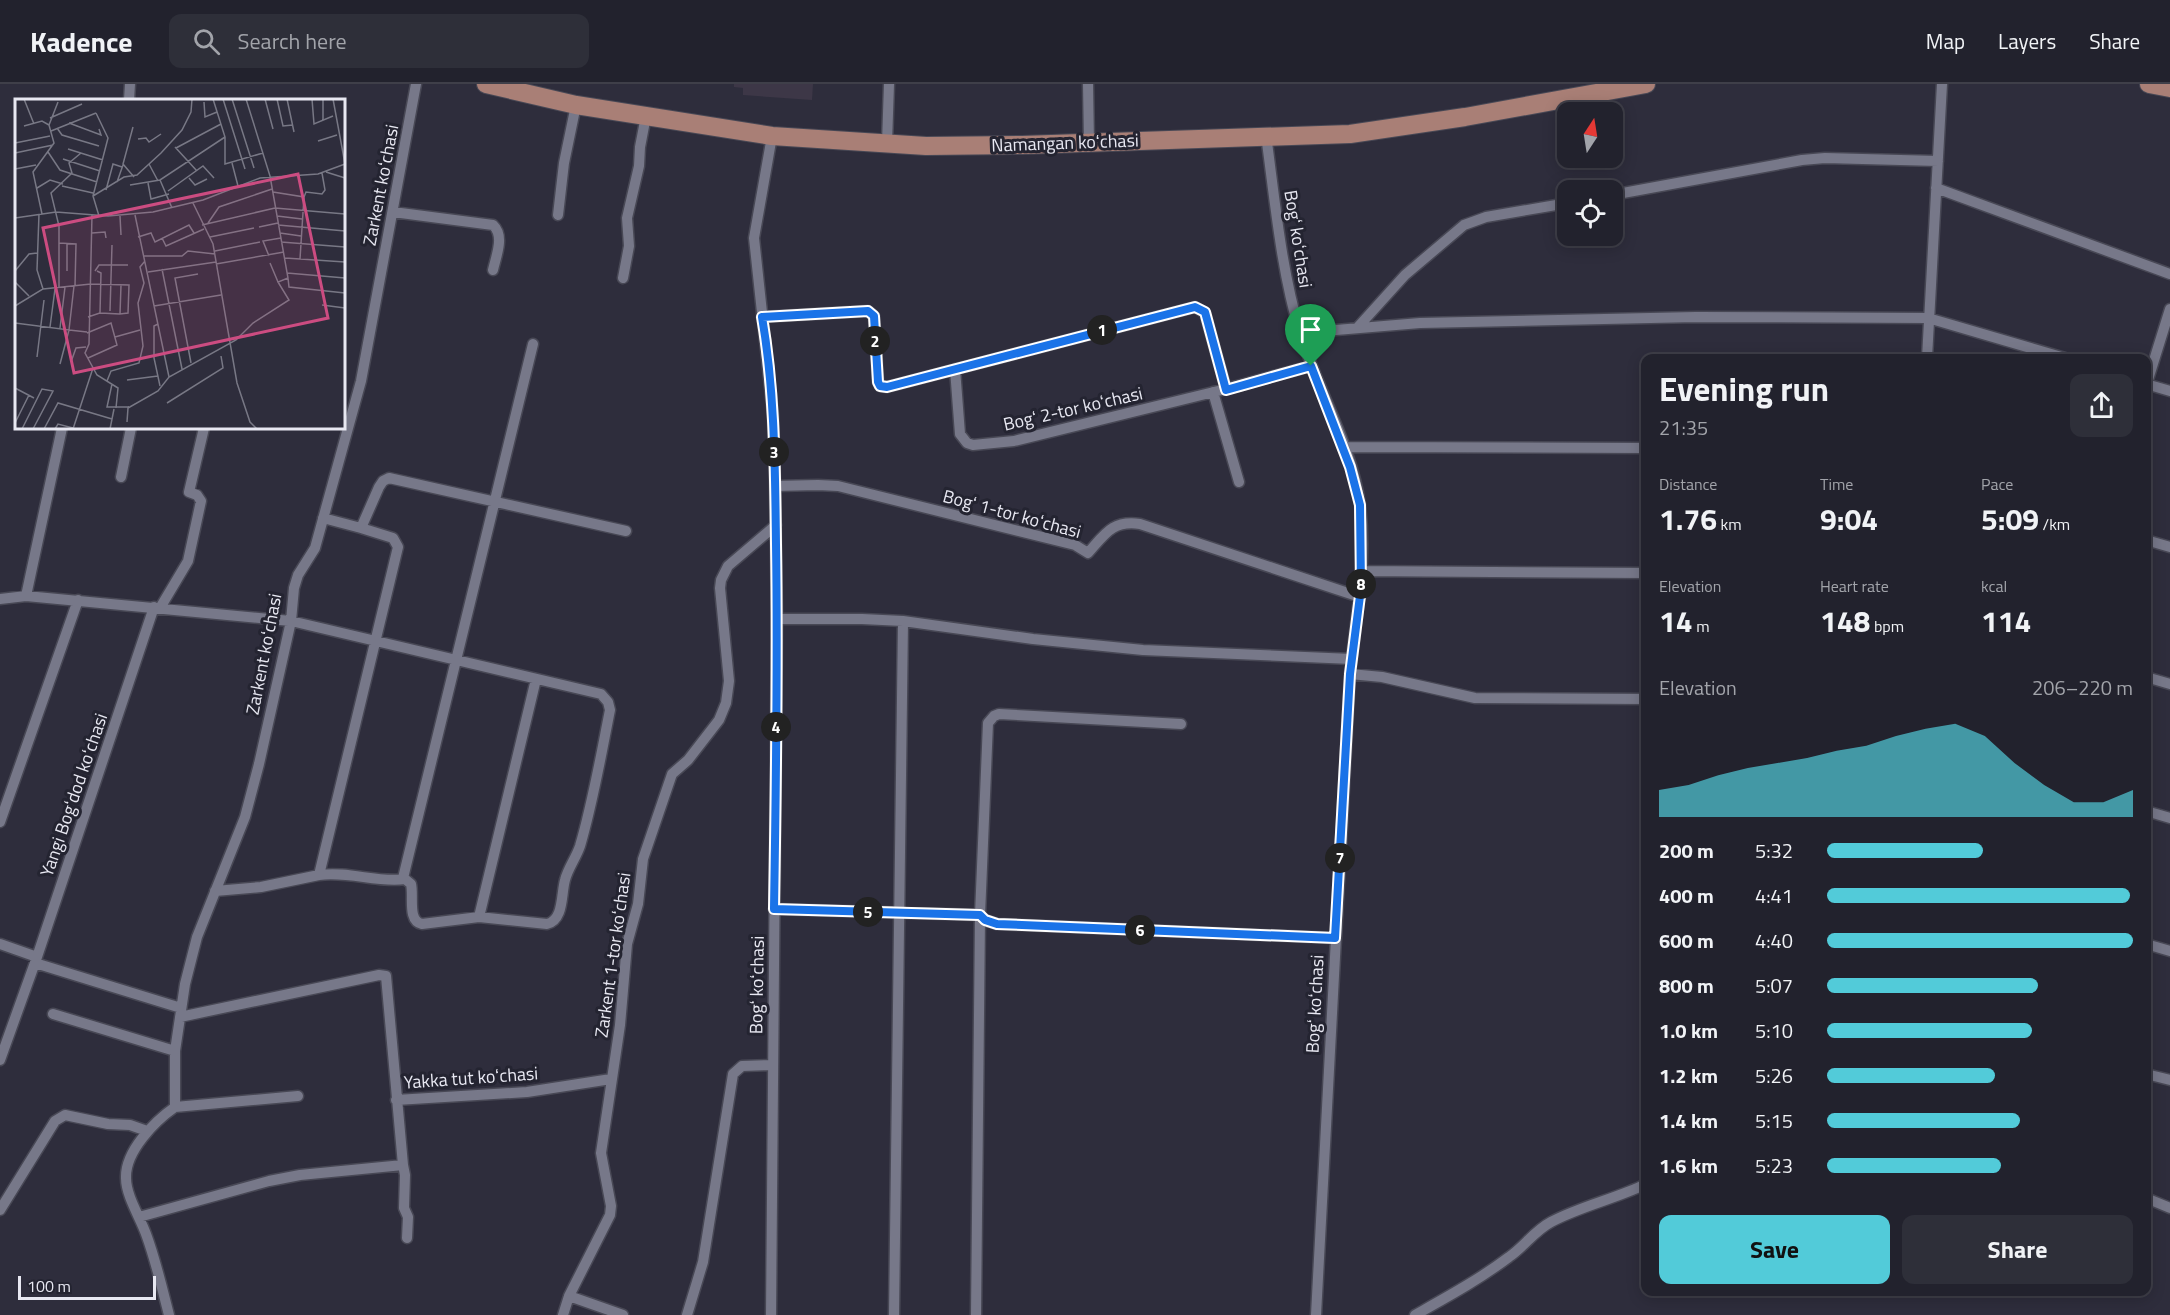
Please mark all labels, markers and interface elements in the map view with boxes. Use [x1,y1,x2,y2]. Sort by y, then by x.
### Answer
search box [169,14,589,68]
text: Kadence [30,20,133,63]
text: Search here [238,24,347,58]
icon: search [190,25,223,58]
text: Map [1926,25,1965,57]
text: Layers [1998,25,2056,57]
text: Share [2089,25,2140,57]
inset map [15,99,345,429]
north arrow [1557,102,1623,168]
map controls [1557,102,1623,246]
street label: Zarkent koʻchasi [356,122,405,248]
street label: Namangan koʻchasi [991,126,1139,159]
button: locate [1557,180,1623,246]
street label: Bogʻ koʻchasi [1277,188,1320,290]
pin [1285,304,1336,366]
icon: arrive [1294,313,1327,346]
pin: 1 [1087,315,1117,345]
text: 1 [1098,318,1106,342]
pin: 2 [860,326,890,356]
text: 2 [871,329,879,353]
text: Evening run [1659,364,1829,414]
button: share [2070,374,2133,437]
street label: Bogʻ 2-tor koʻchasi [1001,379,1145,438]
text: 21:35 [1659,412,1708,443]
pin: 3 [759,437,789,467]
text: 3 [770,440,778,464]
text: Distance [1659,472,1717,496]
text: Time [1820,472,1853,496]
text: Pace [1981,472,2013,496]
street label: Bogʻ 1-tor koʻchasi [940,482,1084,545]
text: 1.76 [1659,496,1717,542]
text: 9:04 [1820,496,1878,542]
text: 5:09 [1981,496,2039,542]
text: km [1717,512,1742,536]
text: /km [2039,512,2070,536]
pin: 8 [1346,569,1376,599]
text: 8 [1357,572,1365,596]
text: Elevation [1659,574,1721,598]
text: Heart rate [1820,574,1889,598]
text: kcal [1981,574,2007,598]
street label: Zarkent koʻchasi [239,591,288,717]
text: 14 [1659,598,1693,644]
text: 148 [1820,598,1870,644]
text: 114 [1981,598,2031,644]
text: m [1693,614,1710,638]
text: bpm [1870,614,1904,638]
text: Elevation [1659,672,1737,703]
text: 206–220 m [2032,672,2133,703]
street label: Yangi Bogʻdod koʻchasi [33,709,114,880]
pin: 4 [761,712,791,742]
text: 4 [772,715,780,739]
text: 200 m [1659,835,1714,866]
text: 5:32 [1755,835,1793,866]
pin: 7 [1325,843,1355,873]
text: 7 [1336,846,1344,870]
street label: Zarkent 1-tor koʻchasi [588,871,637,1039]
text: 400 m [1659,880,1714,911]
text: 4:41 [1755,880,1793,911]
pin: 5 [853,897,883,927]
text: 5 [864,900,872,924]
pin: 6 [1125,915,1155,945]
text: 6 [1136,918,1144,942]
text: 600 m [1659,925,1714,956]
text: 4:40 [1755,925,1793,956]
street label: Bogʻ koʻchasi [742,935,771,1034]
street label: Bogʻ koʻchasi [1298,954,1331,1054]
text: 800 m [1659,970,1714,1001]
text: 5:07 [1755,970,1793,1001]
text: 1.0 km [1659,1015,1718,1046]
text: 5:10 [1755,1015,1793,1046]
street label: Yakka tut koʻchasi [403,1059,539,1096]
text: 1.2 km [1659,1060,1718,1091]
text: 5:26 [1755,1060,1793,1091]
text: 1.4 km [1659,1105,1718,1136]
text: 5:15 [1755,1105,1793,1136]
text: 1.6 km [1659,1150,1718,1181]
text: 5:23 [1755,1150,1793,1181]
button: Save [1659,1215,1890,1284]
button: Share [1902,1215,2133,1284]
scale bar [18,1273,156,1300]
text: 100 m [27,1274,71,1298]

